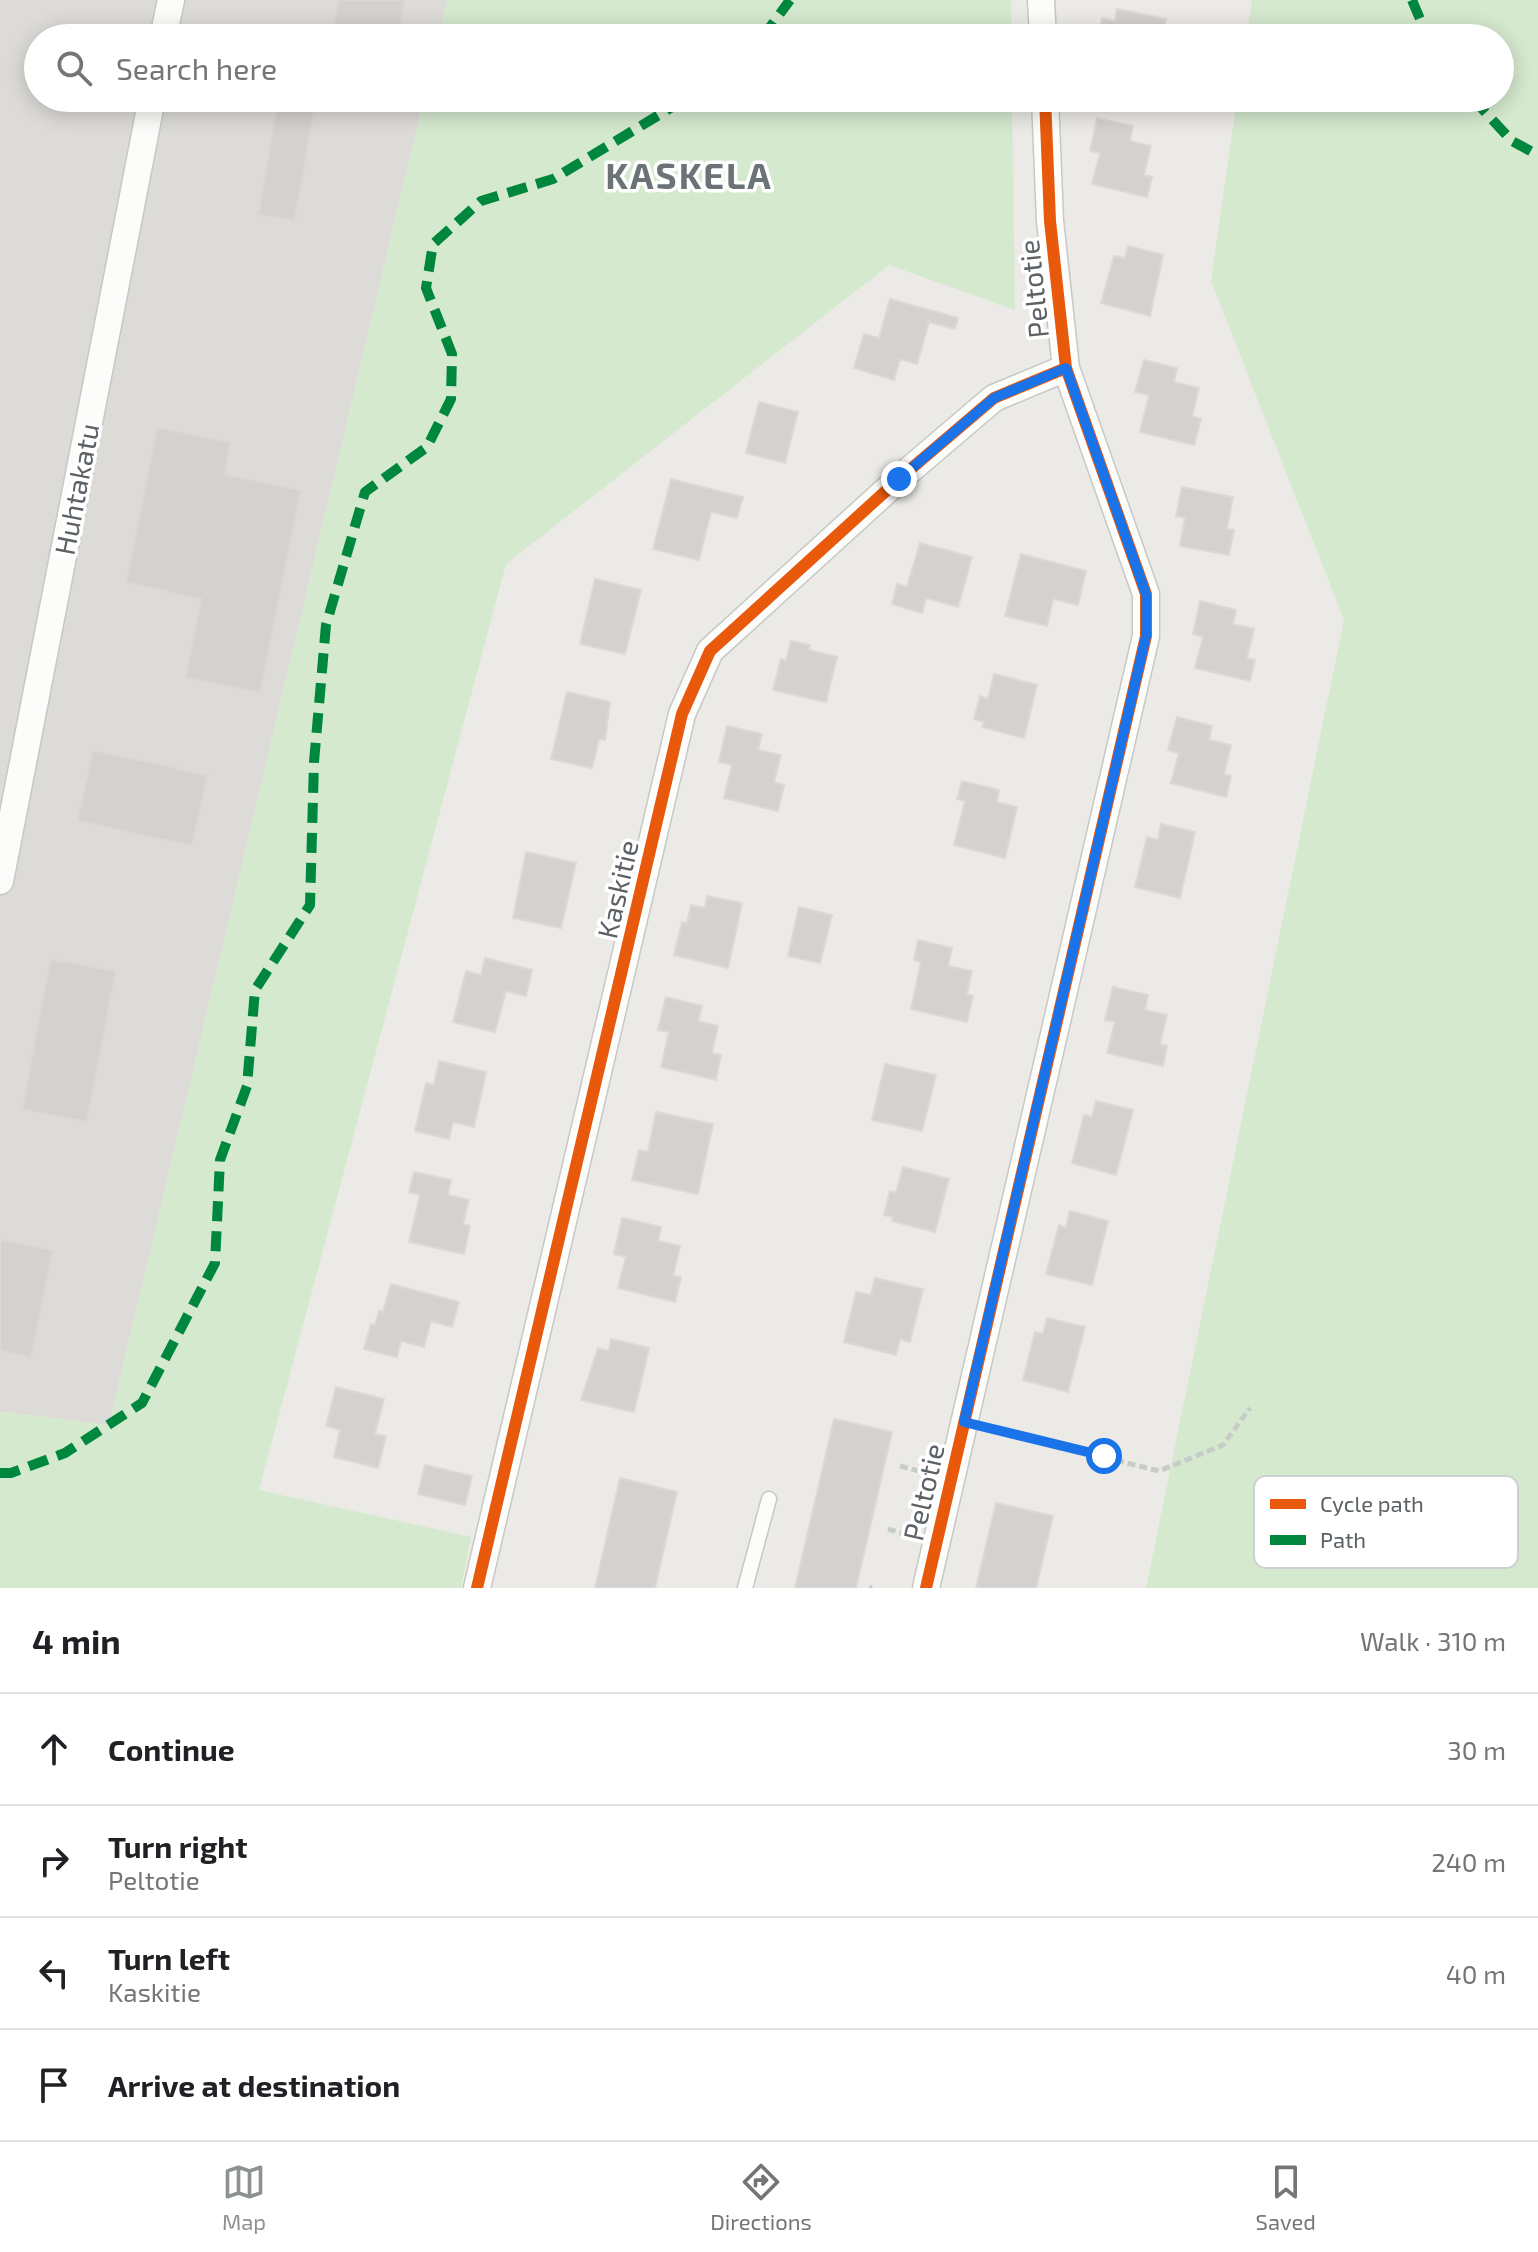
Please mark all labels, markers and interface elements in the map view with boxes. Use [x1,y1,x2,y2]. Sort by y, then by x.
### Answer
search box [24,24,1514,112]
icon: search [52,46,96,90]
text: Search here [116,50,277,86]
district label: KASKELA [605,153,773,196]
street label: Peltotie [1011,238,1055,340]
street label: Huhtakatu [47,420,105,558]
route end [881,461,917,497]
street label: Kaskitie [589,836,645,942]
route start [1086,1438,1122,1474]
street label: Peltotie [895,1440,951,1544]
legend [1254,1476,1518,1568]
text: Cycle path [1320,1490,1424,1516]
text: Path [1320,1526,1366,1552]
text: 4 min [32,1620,121,1661]
text: Walk · 310 m [1360,1625,1506,1656]
icon: ahead [32,1727,76,1771]
text: Continue [108,1731,235,1767]
text: 30 m [1447,1734,1506,1765]
text: Turn right [108,1828,248,1864]
icon: right [32,1839,76,1883]
text: 240 m [1431,1846,1506,1877]
text: Peltotie [108,1864,200,1895]
text: Turn left [108,1940,230,1976]
icon: left [32,1951,76,1995]
text: 40 m [1446,1958,1506,1989]
text: Kaskitie [108,1976,201,2007]
icon: arrive [32,2063,76,2107]
text: Arrive at destination [108,2067,400,2103]
tab: Map [222,2160,266,2234]
tab: Directions [710,2160,812,2234]
tab: Saved [1256,2160,1316,2234]

